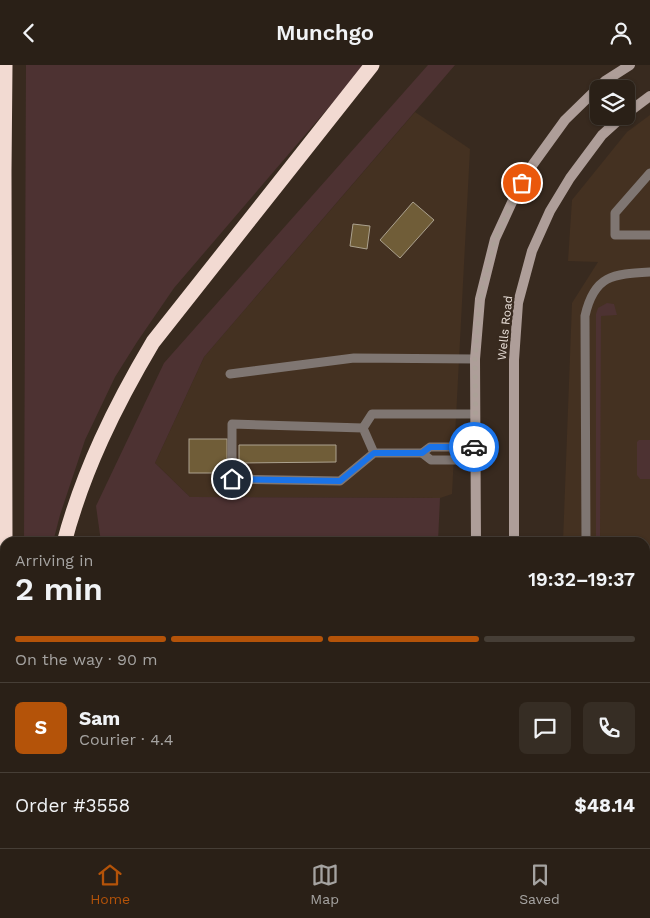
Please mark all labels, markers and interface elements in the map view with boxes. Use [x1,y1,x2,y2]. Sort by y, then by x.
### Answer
icon: back [15,19,43,47]
icon: person [607,19,635,47]
text: Munchgo [276,20,374,45]
map controls [590,80,635,125]
button: layers [590,80,635,125]
pin [501,162,543,204]
icon: bag [508,169,536,197]
street label: Wells Road [495,295,515,361]
courier [449,422,499,472]
icon: car [460,433,488,461]
pin [211,458,253,500]
icon: home [218,465,246,493]
text: Arriving in [15,551,93,570]
text: 19:32–19:37 [528,568,635,591]
text: 2 min [15,570,103,608]
text: On the way · 90 m [15,650,158,669]
button: chat [519,702,571,754]
button: phone [583,702,635,754]
text: Sam [79,707,120,730]
text: S [35,716,47,739]
text: Courier · 4.4 [79,730,174,749]
text: Order #3558 [15,794,130,817]
text: $48.14 [575,794,635,817]
tab: Home [90,861,130,907]
tab: Map [310,861,339,907]
tab: Saved [519,861,560,907]

